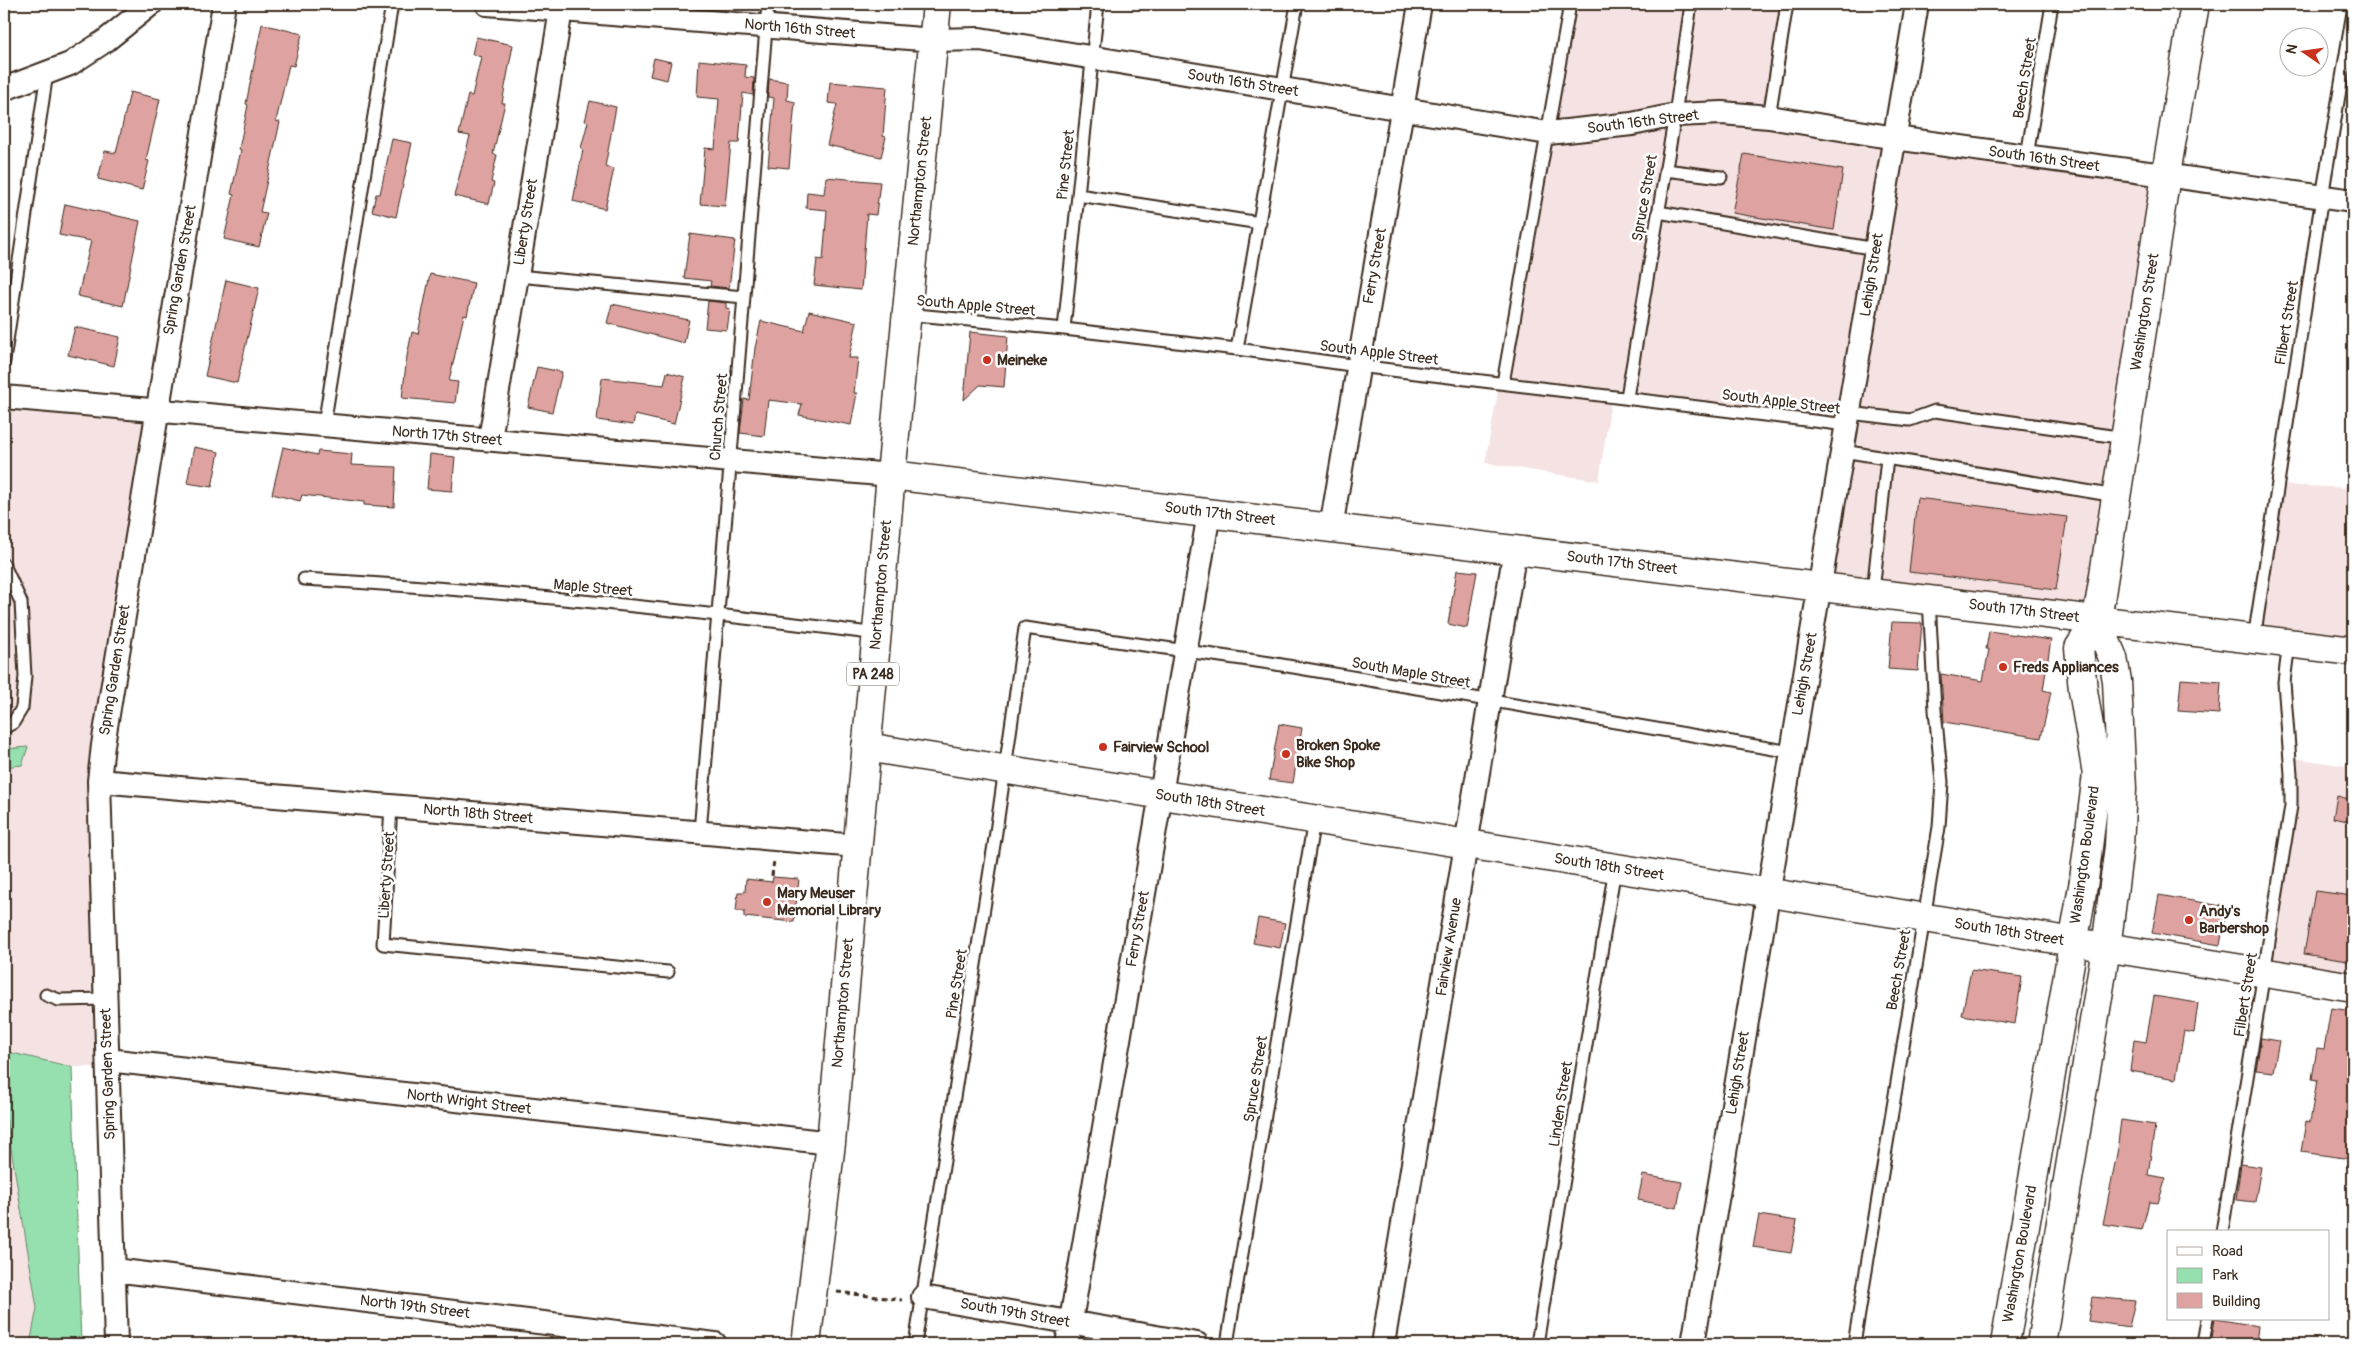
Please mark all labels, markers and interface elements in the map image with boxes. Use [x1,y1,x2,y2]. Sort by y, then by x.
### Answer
street label: North 16th Street [744,15,857,43]
north arrow [2280,28,2330,78]
street label: Beech Street [2009,35,2041,120]
text: N [2282,43,2301,56]
street label: South 16th Street [1186,65,1301,101]
street label: South 16th Street [1586,106,1701,138]
street label: Northampton Street [904,114,936,247]
street label: Pine Street [1053,128,1079,201]
street label: South 16th Street [1987,142,2102,176]
street label: Spruce Street [1628,152,1662,243]
street label: Liberty Street [510,176,542,267]
street label: Spring Garden Street [159,202,201,337]
street label: Ferry Street [1359,225,1391,306]
street label: Lehigh Street [1856,231,1888,318]
street label: Washington Street [2126,251,2164,372]
street label: Filbert Street [2271,278,2303,367]
street label: South Apple Street [916,291,1037,321]
street label: South Apple Street [1319,336,1440,370]
place label: Meineke [997,351,1048,370]
marker: Meineke [981,354,993,366]
street label: Church Street [706,371,732,462]
street label: South Apple Street [1721,385,1842,419]
street label: North 17th Street [391,422,504,450]
street label: South 17th Street [1164,498,1277,530]
street label: Northampton Street [866,518,896,651]
street label: South 17th Street [1566,547,1679,579]
street label: Maple Street [552,575,635,601]
street label: South 17th Street [1968,595,2081,627]
street label: Spring Garden Street [95,602,135,737]
street label: Lehigh Street [1788,630,1822,717]
street label: South Maple Street [1350,653,1473,693]
place label: Freds Appliances [2013,658,2119,677]
marker: Freds Appliances [1997,661,2009,673]
road number: PA 248 [847,662,899,686]
place label: Broken Spoke Bike Shop [1296,736,1381,772]
place label: Fairview School [1113,738,1209,757]
marker: Fairview School [1097,741,1109,753]
marker: Broken Spoke Bike Shop [1280,748,1292,760]
street label: South 18th Street [1154,785,1267,821]
street label: Washington Boulevard [2066,785,2104,925]
street label: North 18th Street [422,800,535,828]
street label: Liberty Street [374,830,400,919]
street label: South 18th Street [1553,849,1666,885]
place label: Mary Meuser Memorial Library [777,884,881,920]
street label: Ferry Street [1122,888,1154,969]
marker: Mary Meuser Memorial Library [761,896,773,908]
street label: Fairview Avenue [1432,896,1466,998]
place label: Andy's Barbershop [2199,902,2269,938]
street label: South 18th Street [1953,914,2066,950]
marker: Andy's Barbershop [2183,914,2195,926]
street label: Beech Street [1883,927,1916,1012]
street label: Northampton Street [828,936,858,1069]
street label: Pine Street [942,947,972,1020]
street label: Filbert Street [2230,950,2262,1039]
street label: Spring Garden Street [96,1007,120,1140]
street label: Lehigh Street [1722,1029,1754,1116]
street label: Spruce Street [1240,1033,1272,1124]
street label: Linden Street [1545,1059,1577,1148]
street label: North Wright Street [406,1085,533,1119]
street label: Washington Boulevard [1999,1184,2041,1324]
legend [2167,1230,2330,1320]
text: Road [2212,1242,2243,1261]
text: Park [2212,1266,2239,1285]
street label: North 19th Street [359,1291,472,1323]
text: Building [2212,1292,2260,1311]
street label: South 19th Street [959,1294,1072,1332]

